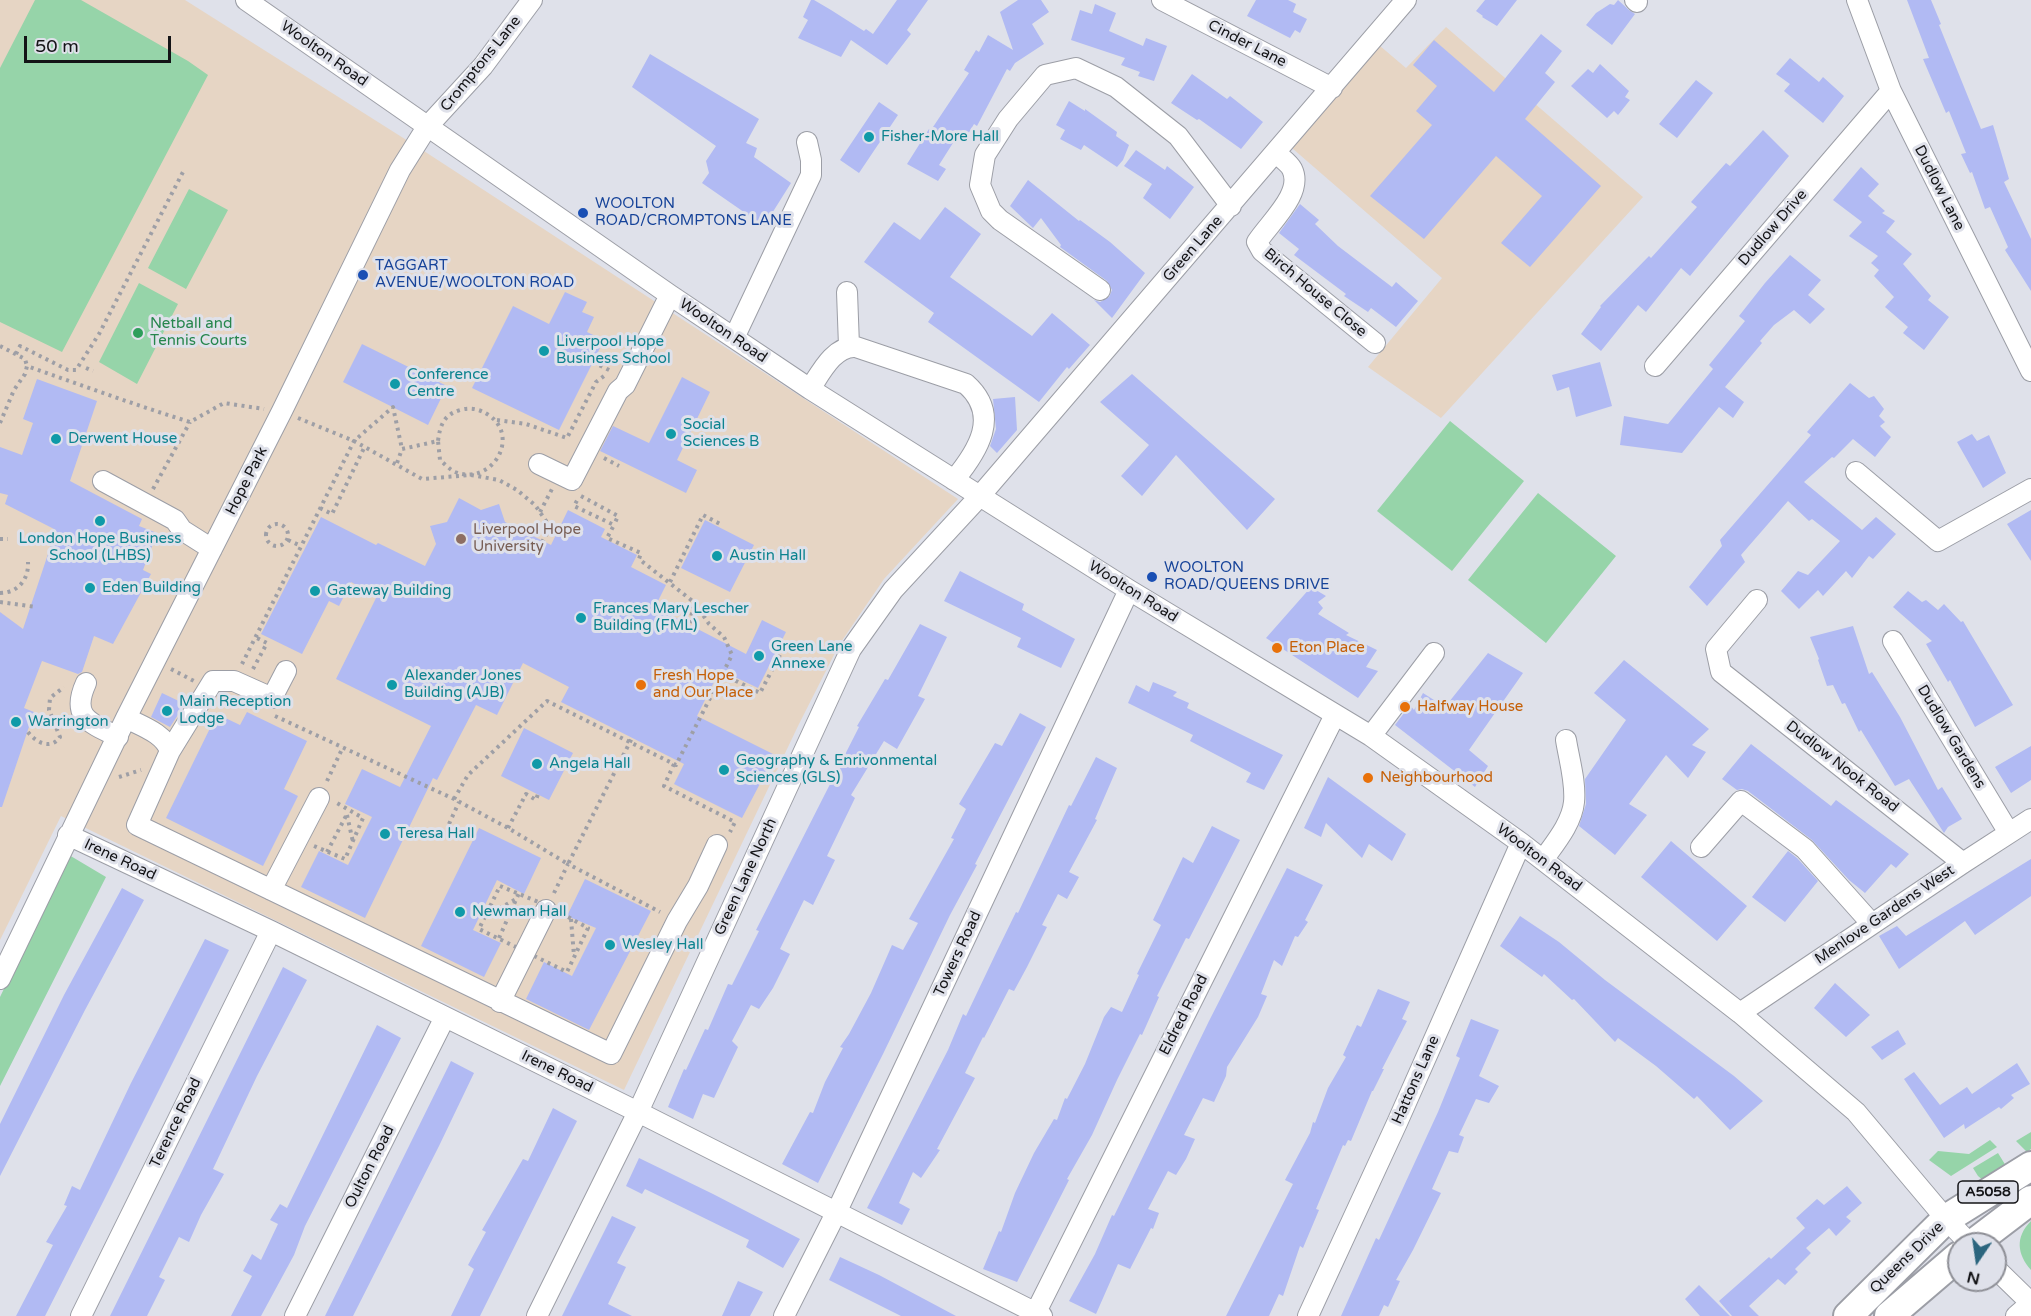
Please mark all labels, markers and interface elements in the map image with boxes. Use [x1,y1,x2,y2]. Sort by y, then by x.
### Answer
street label: Cromptons Lane [437,13,525,115]
street label: Woolton Road [277,17,371,91]
street label: Cinder Lane [1205,17,1289,71]
scale bar [27,24,174,62]
text: 50 m [35,35,79,57]
place label: Fisher-More Hall [881,128,999,146]
marker: Fisher-More Hall [862,130,876,144]
street label: Dudlow Lane [1910,142,1968,234]
street label: Dudlow Drive [1735,186,1811,270]
place label: WOOLTON ROAD/CROMPTONS LANE [595,195,792,230]
marker: WOOLTON ROAD/CROMPTONS LANE [576,206,590,220]
street label: Green Lane [1159,212,1227,286]
street label: Birch House Close [1260,245,1370,341]
place label: TAGGART AVENUE/WOOLTON ROAD [375,257,574,292]
marker: TAGGART AVENUE/WOOLTON ROAD [356,268,370,282]
street label: Woolton Road [676,295,770,367]
place label: Netball and Tennis Courts [150,315,247,350]
marker: Netball and Tennis Courts [131,326,145,340]
place label: Liverpool Hope Business School [556,333,671,368]
marker: Liverpool Hope Business School [537,344,551,358]
place label: Conference Centre [407,366,489,401]
marker: Conference Centre [388,377,402,391]
place label: Social Sciences B [683,416,760,451]
marker: Social Sciences B [664,427,678,441]
place label: Derwent House [68,430,177,448]
marker: Derwent House [49,432,63,446]
street label: Hope Park [222,444,272,518]
marker: London Hope Business School (LHBS) [93,514,107,528]
place label: Liverpool Hope University [473,521,581,556]
place label: London Hope Business School (LHBS) [19,530,181,565]
marker: Liverpool Hope University [454,532,468,546]
place label: Austin Hall [729,547,806,565]
marker: Austin Hall [710,549,724,563]
street label: Woolton Road [1085,557,1181,627]
place label: WOOLTON ROAD/QUEENS DRIVE [1164,559,1330,594]
marker: WOOLTON ROAD/QUEENS DRIVE [1145,570,1159,584]
place label: Eden Building [102,579,201,597]
marker: Eden Building [83,581,97,595]
place label: Gateway Building [327,582,451,600]
marker: Gateway Building [308,584,322,598]
place label: Frances Mary Lescher Building (FML) [593,600,749,635]
marker: Frances Mary Lescher Building (FML) [574,611,588,625]
place label: Green Lane Annexe [771,638,853,673]
place label: Eton Place [1289,639,1365,657]
marker: Eton Place [1270,641,1284,655]
marker: Green Lane Annexe [752,649,766,663]
place label: Alexander Jones Building (AJB) [404,667,521,702]
place label: Fresh Hope and Our Place [653,667,753,702]
marker: Alexander Jones Building (AJB) [385,678,399,692]
marker: Fresh Hope and Our Place [634,678,648,692]
street label: Dudlow Gardens [1913,682,1989,792]
place label: Main Reception Lodge [179,693,291,728]
place label: Halfway House [1417,698,1523,716]
marker: Halfway House [1398,700,1412,714]
marker: Main Reception Lodge [160,704,174,718]
place label: Warrington [28,713,109,731]
marker: Warrington [9,715,23,729]
street label: Dudlow Nook Road [1782,717,1902,817]
place label: Geography & Enrivonmental Sciences (GLS) [736,752,937,787]
place label: Angela Hall [549,755,630,773]
marker: Angela Hall [530,757,544,771]
marker: Geography & Enrivonmental Sciences (GLS) [717,763,731,777]
place label: Neighbourhood [1380,769,1493,787]
marker: Neighbourhood [1361,771,1375,785]
street label: Green Lane North [711,816,781,938]
street label: Woolton Road [1493,820,1585,896]
place label: Teresa Hall [397,825,474,843]
marker: Teresa Hall [378,827,392,841]
street label: Irene Road [81,835,159,885]
street label: Menlove Gardens West [1812,862,1958,968]
place label: Newman Hall [472,903,567,921]
marker: Newman Hall [453,905,467,919]
street label: Towers Road [930,909,986,999]
place label: Wesley Hall [622,936,704,954]
marker: Wesley Hall [603,938,617,952]
street label: Eldred Road [1156,972,1212,1058]
street label: Hattons Lane [1388,1033,1444,1127]
street label: Irene Road [518,1047,596,1097]
street label: Terence Road [146,1075,206,1171]
street label: Oulton Road [341,1123,399,1211]
road number: A5058 [1958,1181,2018,1203]
street label: Queens Drive [1866,1218,1948,1298]
north arrow [1947,1232,2007,1292]
text: N [1965,1266,1982,1289]

